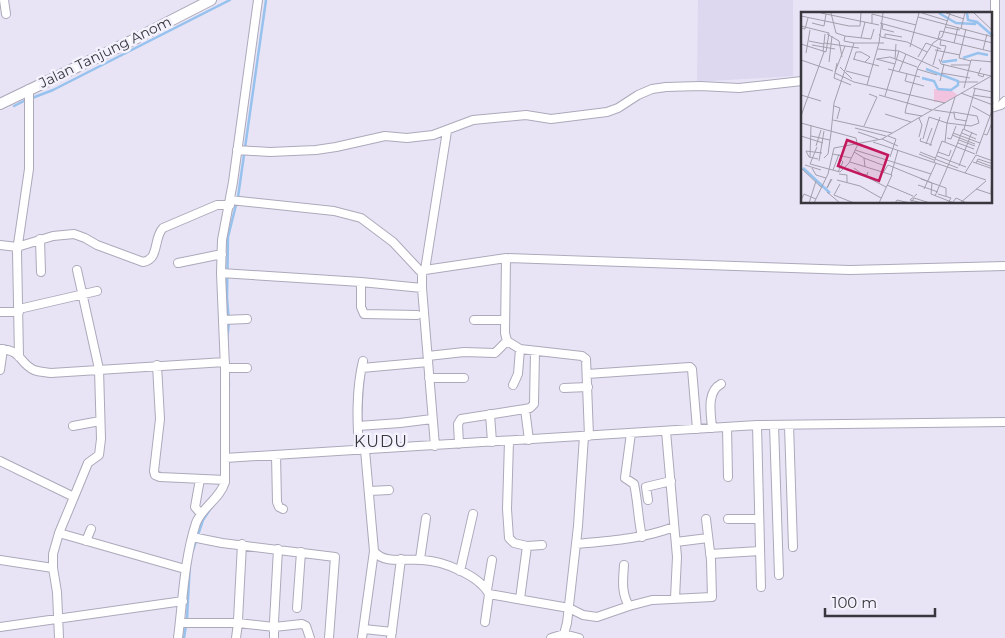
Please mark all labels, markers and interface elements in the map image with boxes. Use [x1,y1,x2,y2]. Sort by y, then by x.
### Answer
street label: Jalan Tanjung Anom [35,12,174,92]
inset map [801,12,992,204]
district label: KUDU [354,432,408,451]
scale bar [825,586,935,618]
text: 100 m [832,593,877,612]

